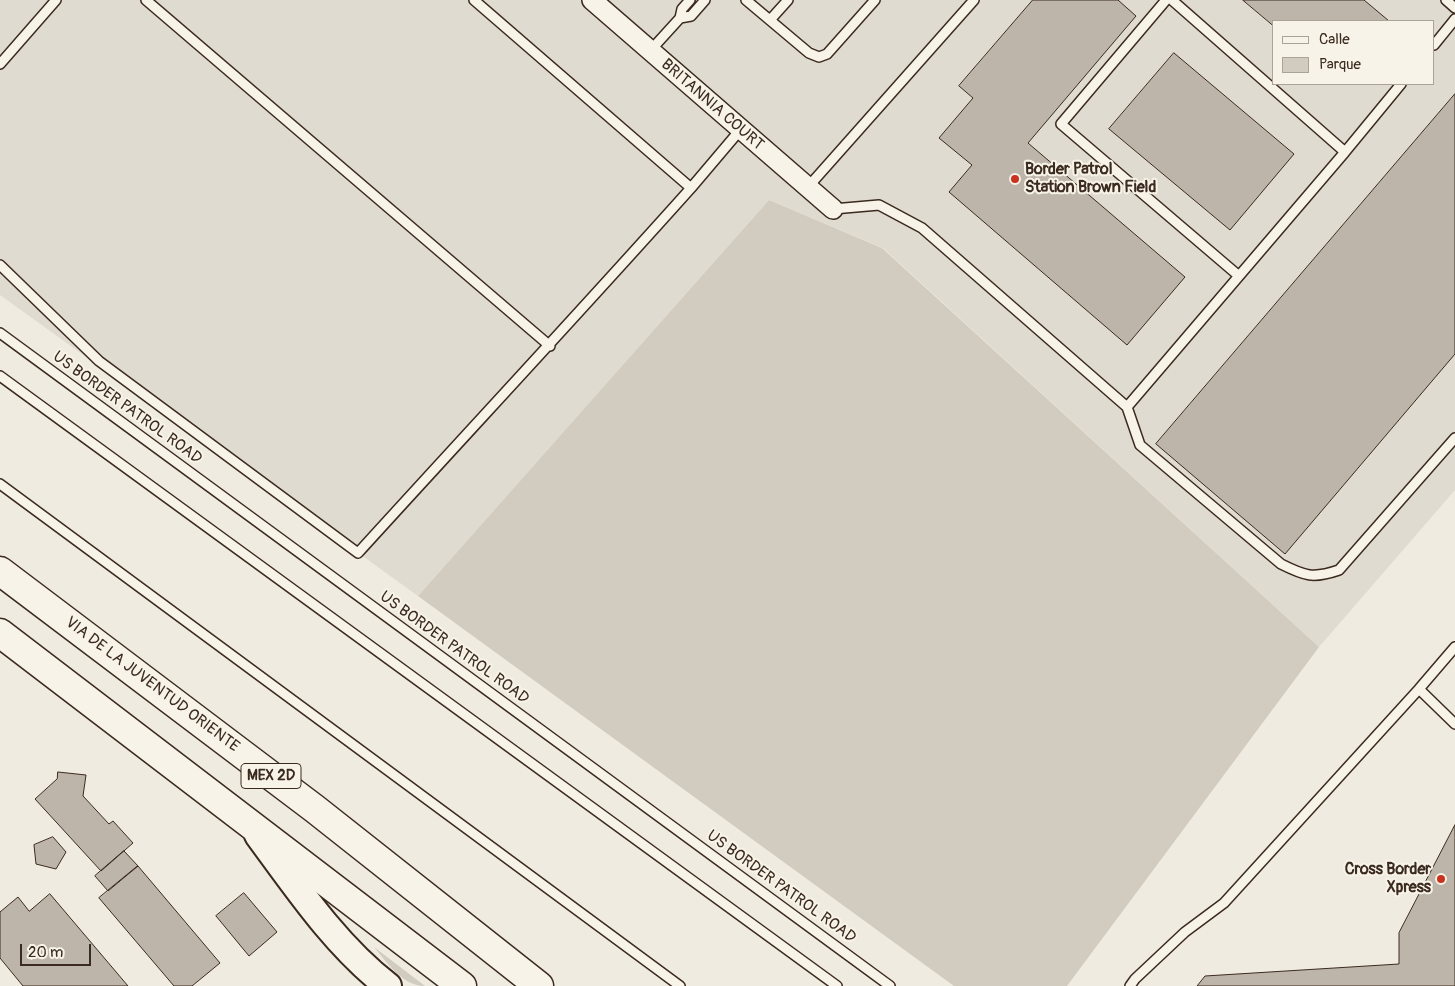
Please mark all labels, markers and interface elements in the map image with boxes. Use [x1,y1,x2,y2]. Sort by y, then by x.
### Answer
legend [1272,20,1435,85]
text: Calle [1319,30,1350,49]
street label: BRITANNIA COURT [657,55,767,155]
text: Parque [1319,55,1361,74]
place label: Border Patrol Station Brown Field [1025,160,1156,198]
marker: Border Patrol Station Brown Field [1009,173,1021,185]
street label: US BORDER PATROL ROAD [49,347,205,469]
street label: US BORDER PATROL ROAD [376,587,532,709]
street label: VIA DE LA JUVENTUD ORIENTE [61,613,243,757]
road number: MEX 2D [241,764,301,788]
street label: US BORDER PATROL ROAD [703,826,859,948]
place label: Cross Border Xpress [1345,860,1431,898]
marker: Cross Border Xpress [1435,873,1447,885]
scale bar [22,934,94,966]
text: 20 m [28,943,63,962]

